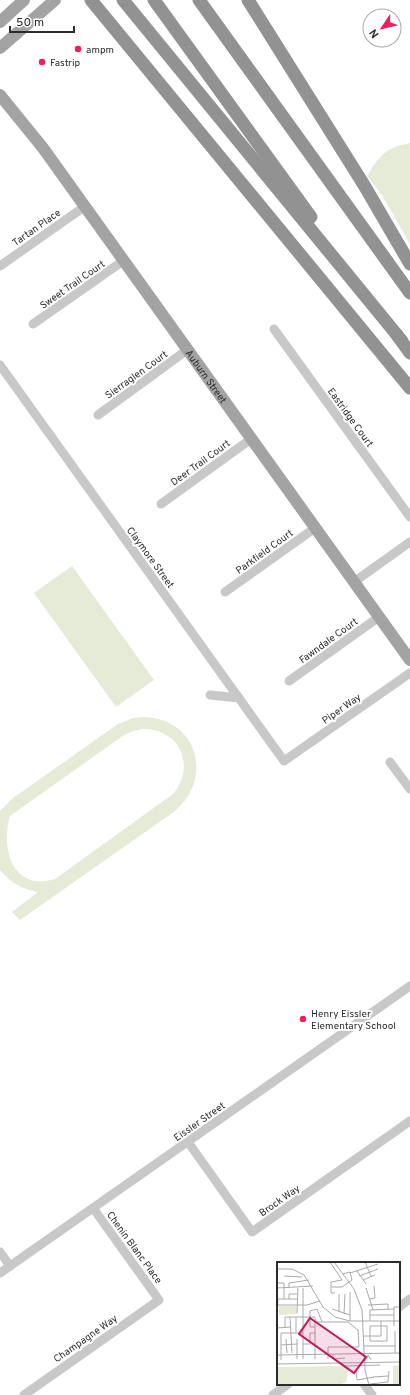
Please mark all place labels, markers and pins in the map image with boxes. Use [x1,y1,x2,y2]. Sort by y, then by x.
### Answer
marker: ampm [73,44,83,54]
place label: ampm [86,44,114,57]
marker: Fastrip [37,57,47,67]
place label: Fastrip [50,57,80,70]
place label: Henry Eissler Elementary School [311,1008,396,1033]
marker: Henry Eissler Elementary School [298,1014,308,1024]

